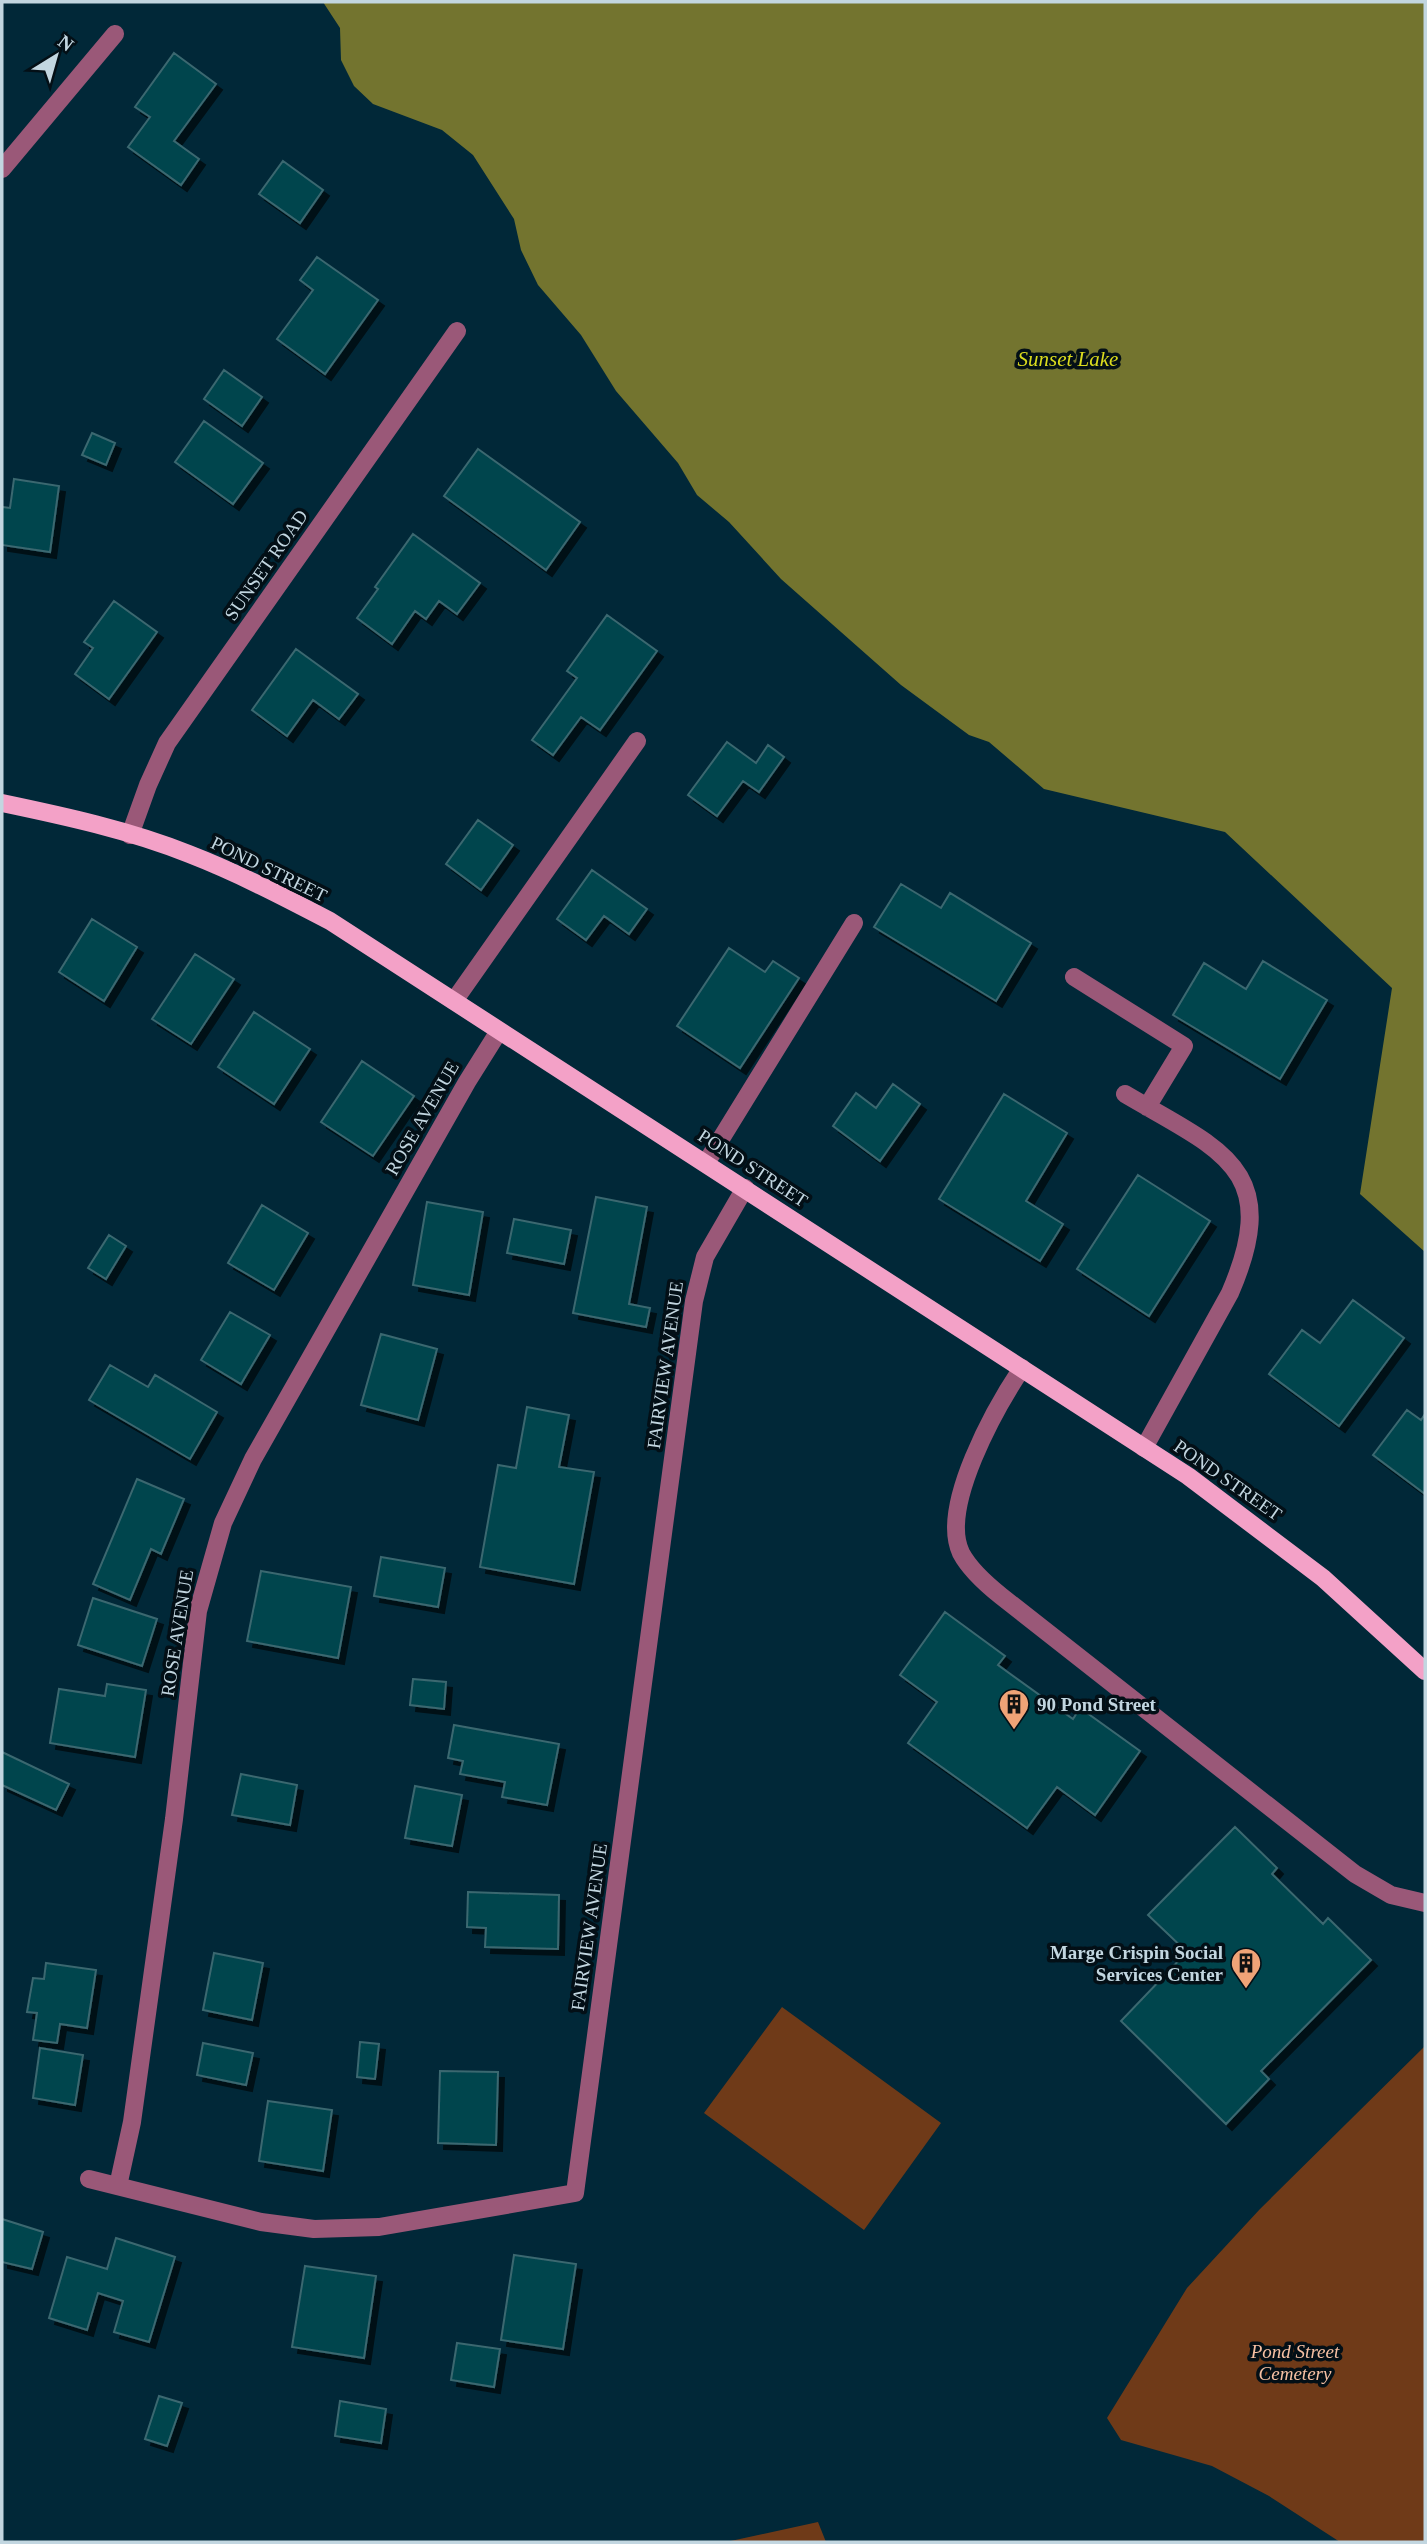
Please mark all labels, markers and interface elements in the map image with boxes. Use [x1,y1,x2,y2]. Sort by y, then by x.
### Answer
north arrow [21,21,91,91]
text: N [54,30,78,56]
water label: Sunset Lake [1018,347,1118,371]
street label: SUNSET ROAD [220,506,312,624]
street label: POND STREET [208,832,331,906]
street label: ROSE AVENUE [381,1057,463,1179]
street label: POND STREET [694,1125,812,1211]
street label: FAIRVIEW AVENUE [643,1280,687,1450]
street label: POND STREET [1170,1435,1286,1525]
street label: ROSE AVENUE [157,1568,197,1698]
building icon: 90 Pond Street [997,1687,1031,1731]
place label: 90 Pond Street [1037,1694,1157,1715]
street label: FAIRVIEW AVENUE [567,1842,611,2012]
place label: Marge Crispin Social Services Center [1050,1942,1224,1985]
building icon: Marge Crispin Social Services Center [1229,1946,1263,1990]
park label: Pond Street Cemetery [1250,2341,1340,2384]

